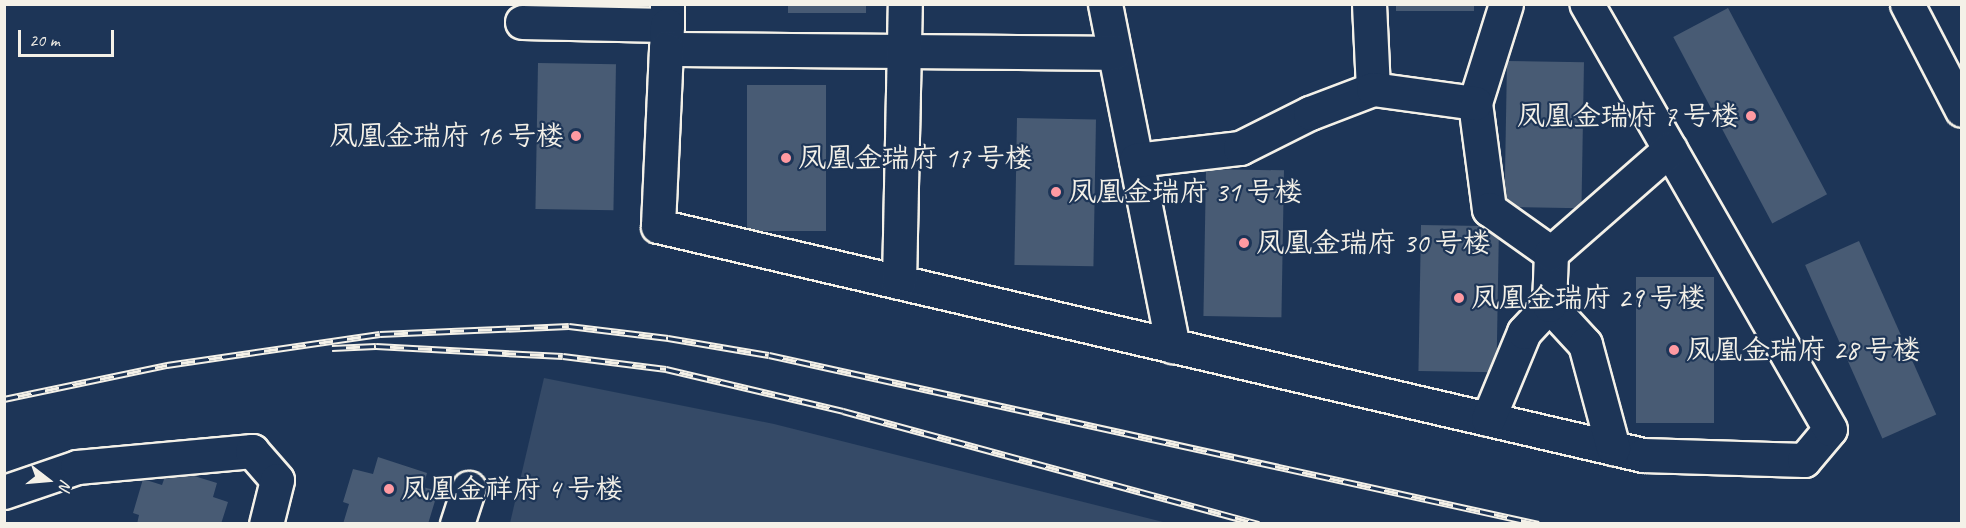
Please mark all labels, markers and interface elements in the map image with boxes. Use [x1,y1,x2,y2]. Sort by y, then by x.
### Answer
scale bar [21,18,117,56]
text: 20 m [29,29,60,51]
place label: 凤凰金瑞府 7 号楼 [1517,99,1739,133]
marker: 凤凰金瑞府 7 号楼 [1744,109,1758,123]
place label: 凤凰金瑞府 16 号楼 [329,119,564,153]
marker: 凤凰金瑞府 16 号楼 [569,129,583,143]
place label: 凤凰金瑞府 17 号楼 [798,141,1033,175]
marker: 凤凰金瑞府 17 号楼 [779,151,793,165]
place label: 凤凰金瑞府 31 号楼 [1068,175,1303,209]
marker: 凤凰金瑞府 31 号楼 [1049,185,1063,199]
place label: 凤凰金瑞府 30 号楼 [1256,226,1491,260]
marker: 凤凰金瑞府 30 号楼 [1237,236,1251,250]
place label: 凤凰金瑞府 29 号楼 [1471,281,1706,315]
marker: 凤凰金瑞府 29 号楼 [1452,291,1466,305]
place label: 凤凰金瑞府 28 号楼 [1686,333,1921,367]
marker: 凤凰金瑞府 28 号楼 [1667,343,1681,357]
north arrow [18,450,78,510]
place label: 凤凰金祥府 4 号楼 [401,472,623,506]
text: N [54,477,76,492]
marker: 凤凰金祥府 4 号楼 [382,482,396,496]

